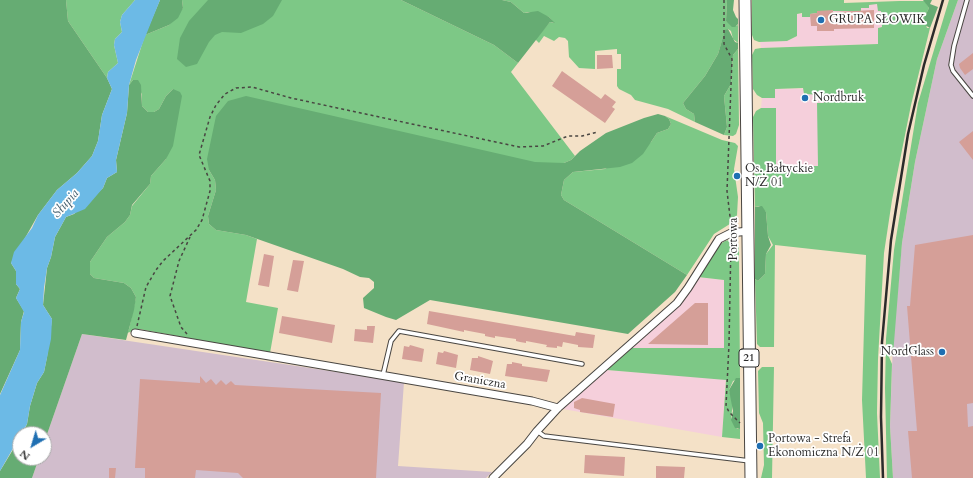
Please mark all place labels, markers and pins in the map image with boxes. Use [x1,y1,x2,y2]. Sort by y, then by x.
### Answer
place label: GRUPA SŁOWIK [829,13,925,27]
marker: GRUPA SŁOWIK [816,15,826,25]
place label: Nordbruk [813,91,864,105]
marker: Nordbruk [800,93,810,103]
place label: Os. Bałtyckie N/Ż 01 [745,162,813,190]
marker: Os. Bałtyckie N/Ż 01 [732,171,742,181]
place label: NordGlass [881,345,934,359]
marker: NordGlass [937,347,947,357]
place label: Portowa - Strefa Ekonomiczna N/Ż 01 [768,432,879,460]
marker: Portowa - Strefa Ekonomiczna N/Ż 01 [755,441,765,451]

